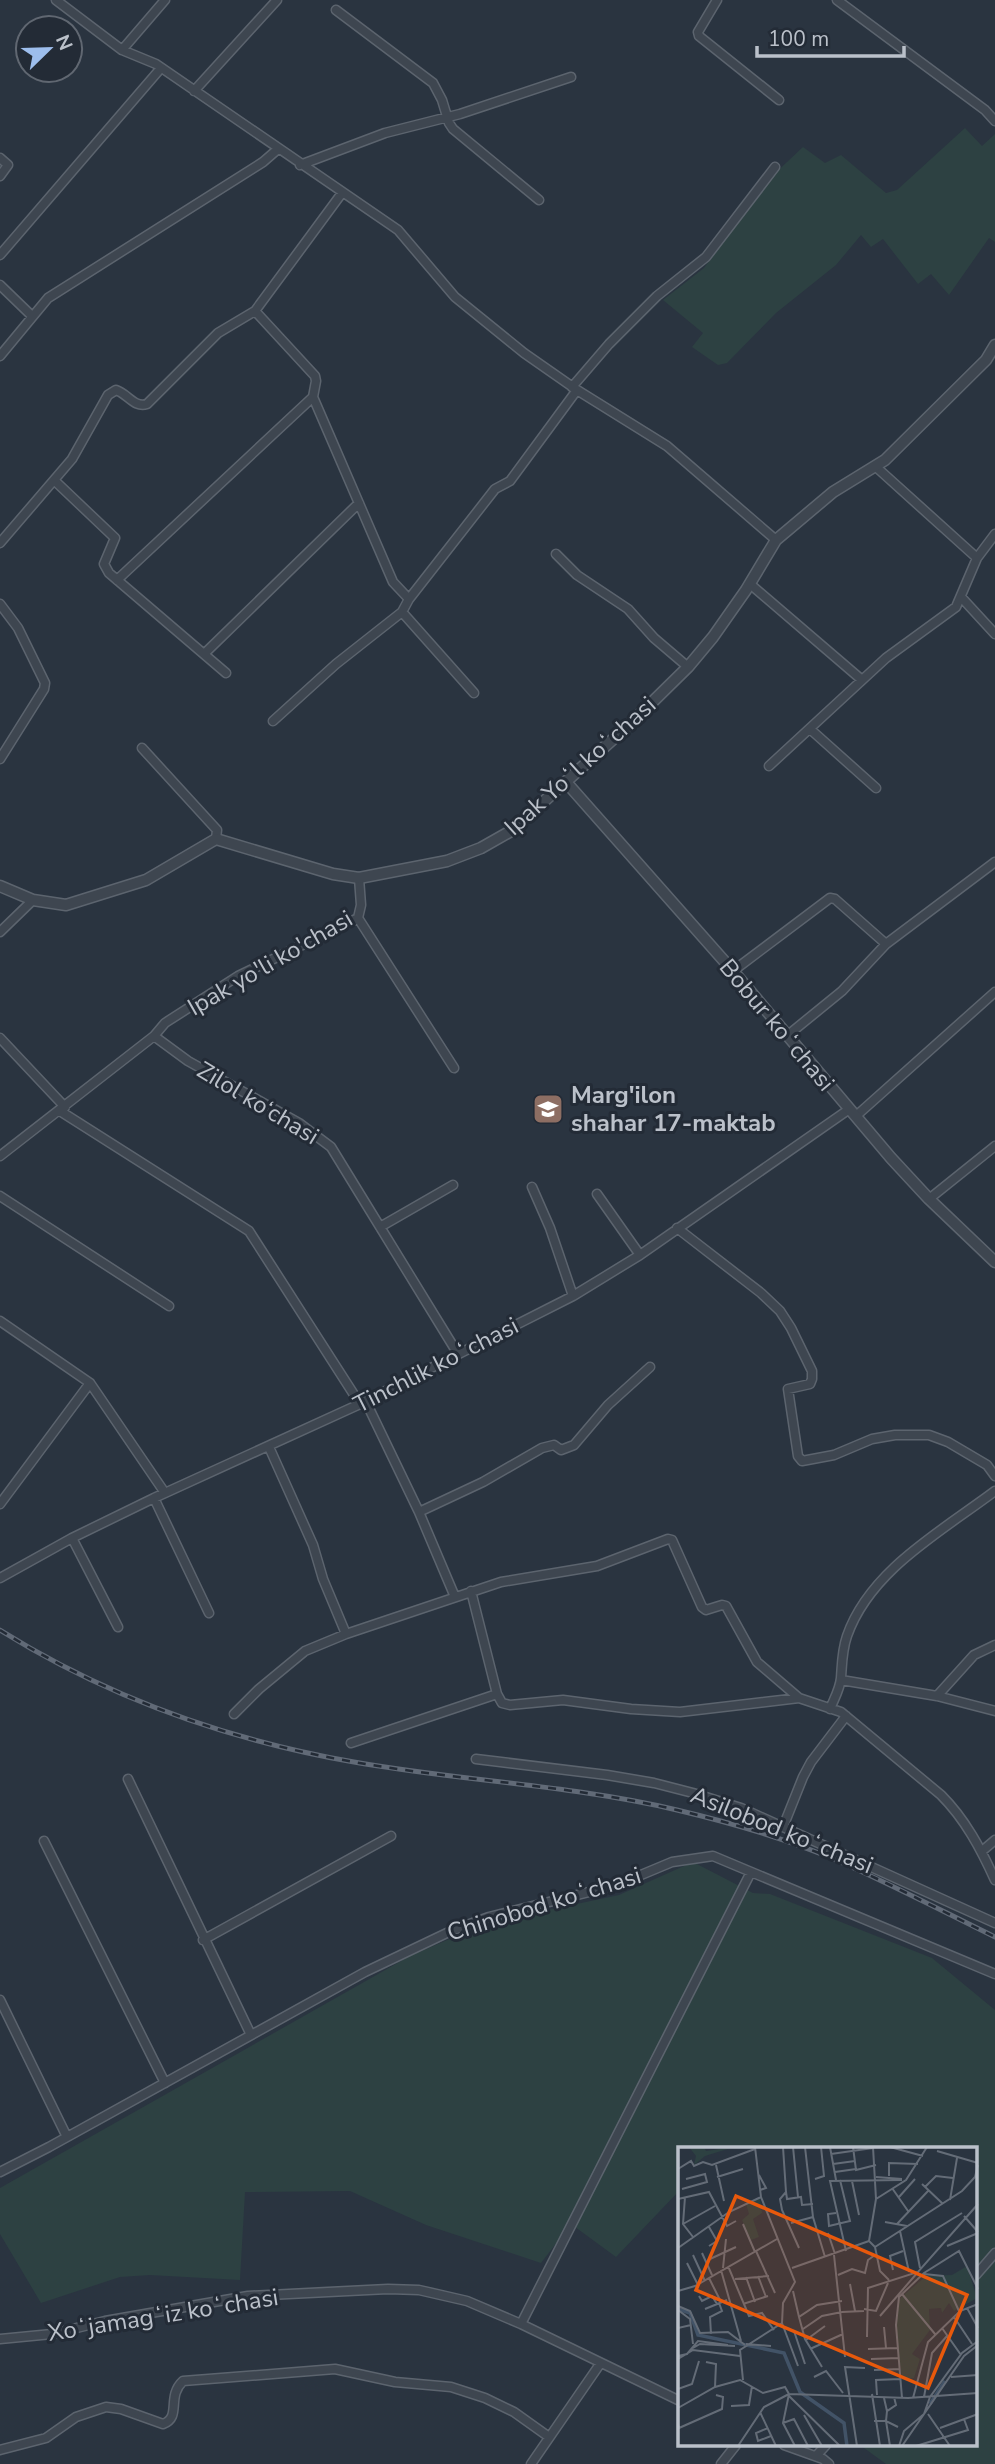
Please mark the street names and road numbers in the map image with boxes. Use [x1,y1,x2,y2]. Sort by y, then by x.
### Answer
street label: Ipak Yoʻl koʻchasi [497,689,663,843]
street label: Ipak yo'li ko'chasi [182,903,358,1023]
street label: Bobur koʻchasi [712,952,842,1098]
street label: Zilol ko‘chasi [191,1054,325,1152]
street label: Tinchlik koʻchasi [348,1310,524,1420]
street label: Asilobod koʻchasi [686,1779,878,1881]
street label: Chinobod koʻchasi [443,1859,645,1949]
street label: Xoʻjamagʻiz koʻchasi [45,2281,281,2349]

